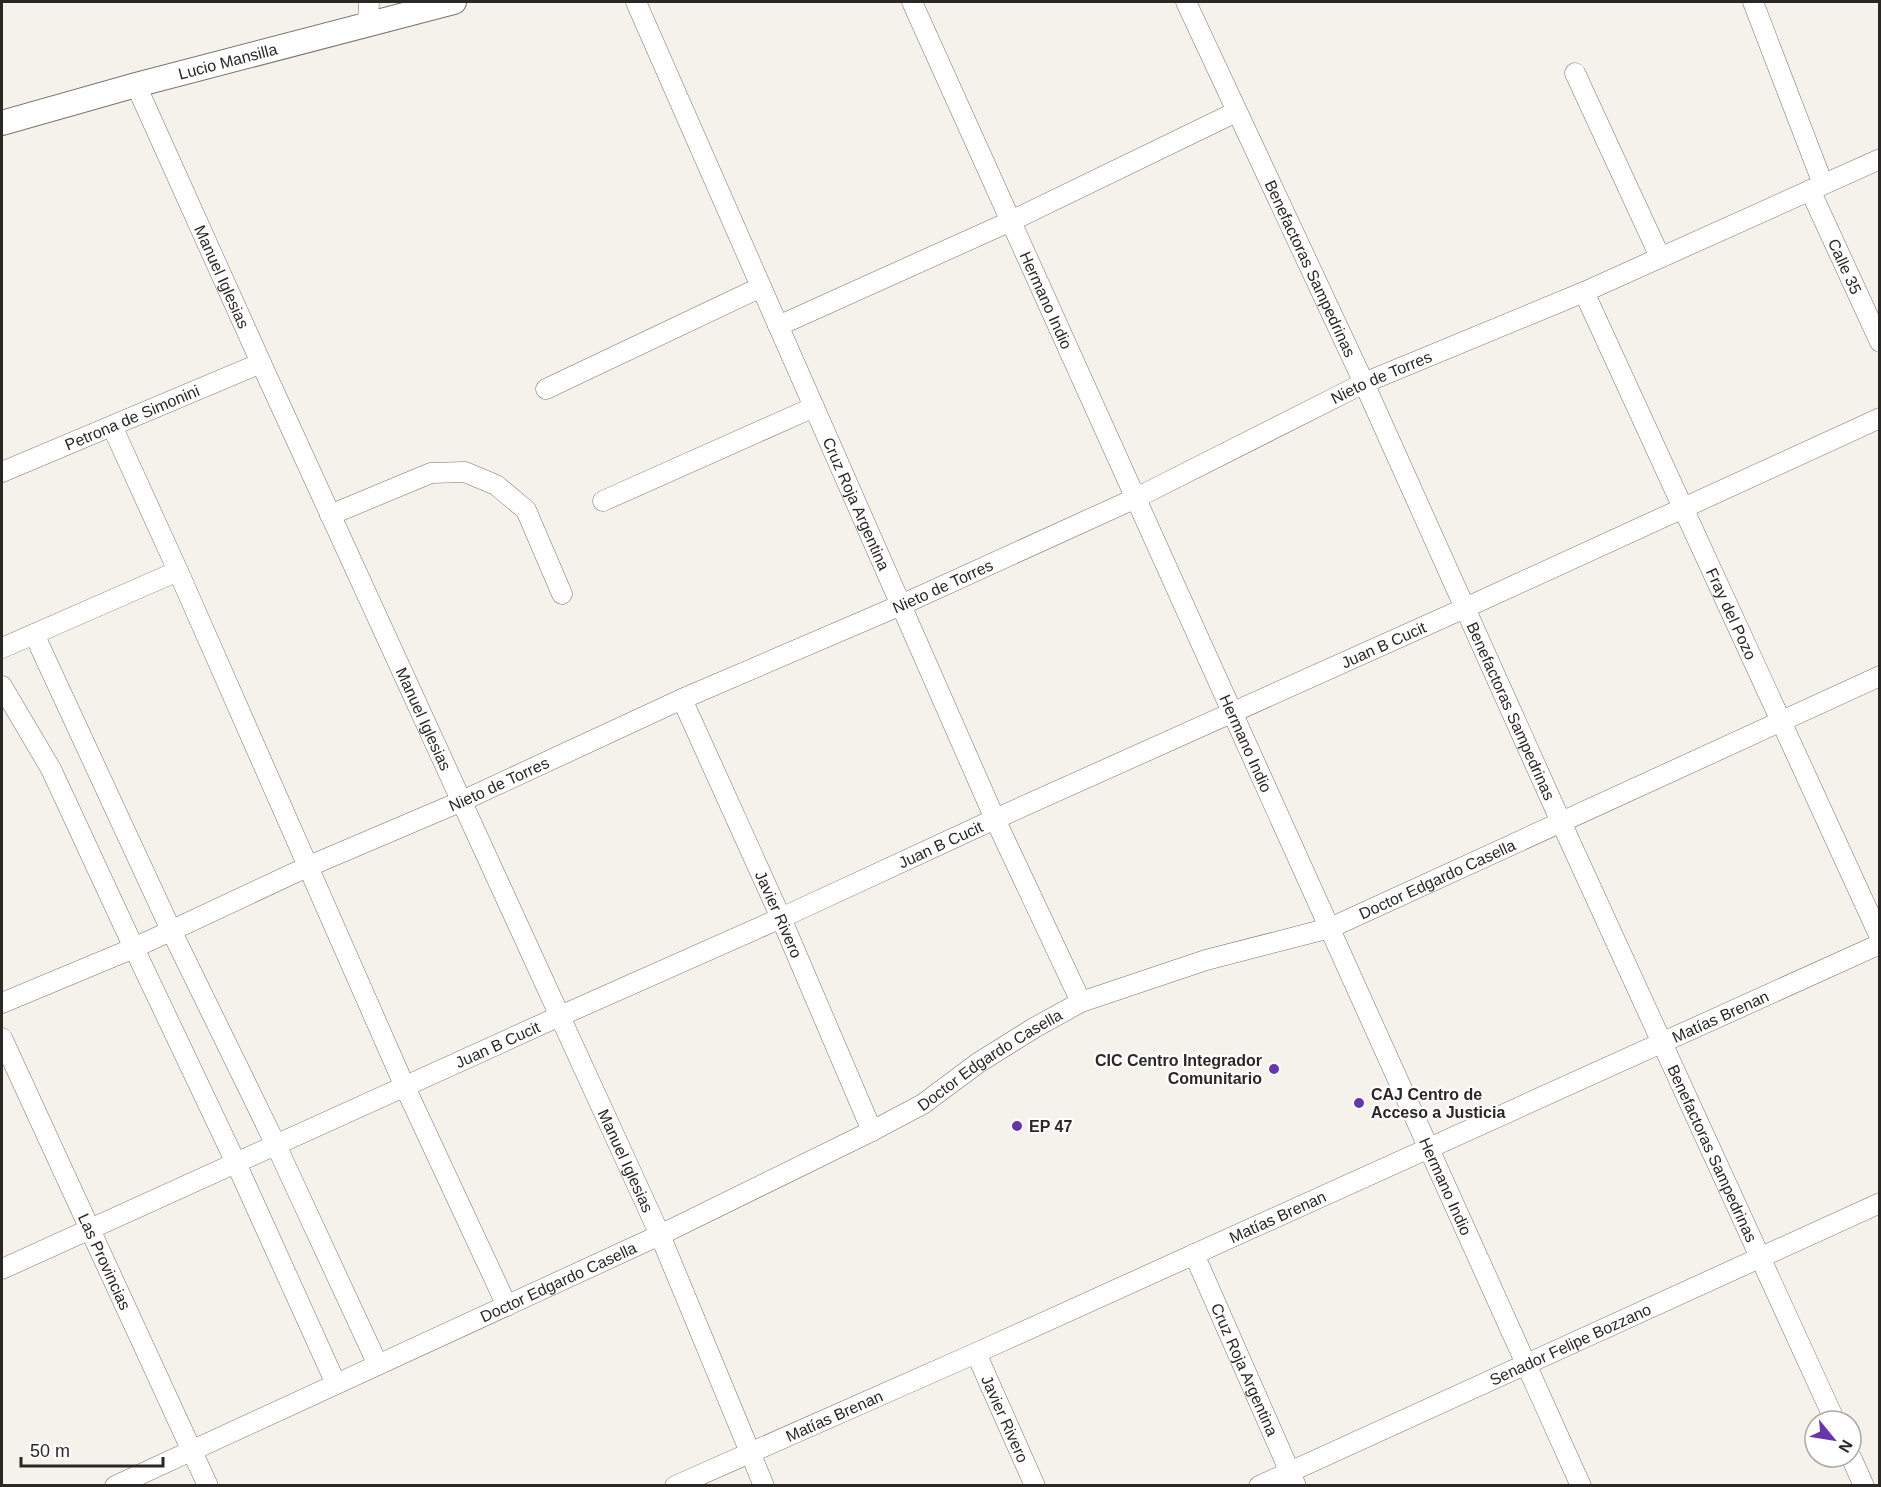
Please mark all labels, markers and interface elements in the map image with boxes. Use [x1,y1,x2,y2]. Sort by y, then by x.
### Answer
street label: Lucio Mansilla [177,41,279,83]
street label: Benefactoras Sampedrinas [1261,177,1359,360]
street label: Manuel Iglesias [191,223,252,331]
street label: Calle 35 [1825,236,1865,297]
street label: Hermano Indio [1017,249,1075,352]
street label: Nieto de Torres [1328,348,1434,407]
street label: Petrona de Simonini [62,382,202,454]
street label: Cruz Roja Argentina [819,435,893,573]
street label: Nieto de Torres [890,556,996,617]
street label: Fray del Pozo [1703,566,1760,662]
street label: Juan B Cucit [1339,619,1429,671]
street label: Benefactoras Sampedrinas [1463,620,1558,803]
street label: Manuel Iglesias [392,665,454,773]
street label: Hermano Indio [1216,692,1275,795]
street label: Nieto de Torres [446,754,552,815]
street label: Juan B Cucit [896,818,986,872]
street label: Doctor Edgardo Casella [1357,836,1518,922]
street label: Javier Rivero [752,868,805,961]
street label: Matías Brenan [1670,988,1771,1046]
street label: Doctor Edgardo Casella [914,1006,1065,1114]
street label: Juan B Cucit [453,1018,543,1071]
place label: CIC Centro Integrador Comunitario [1095,1052,1262,1087]
marker: CIC Centro Integrador Comunitario [1267,1062,1281,1076]
street label: Benefactoras Sampedrinas [1664,1062,1760,1245]
place label: CAJ Centro de Acceso a Justicia [1371,1086,1505,1121]
marker: CAJ Centro de Acceso a Justicia [1352,1096,1366,1110]
street label: Manuel Iglesias [595,1107,656,1215]
place label: EP 47 [1029,1118,1072,1135]
marker: EP 47 [1010,1119,1024,1133]
street label: Hermano Indio [1416,1135,1475,1238]
street label: Matías Brenan [1227,1188,1329,1246]
street label: Las Provincias [75,1211,134,1313]
street label: Doctor Edgardo Casella [478,1239,639,1326]
street label: Senador Felipe Bozzano [1487,1300,1654,1389]
street label: Cruz Roja Argentina [1208,1301,1281,1439]
street label: Javier Rivero [978,1373,1031,1465]
street label: Matías Brenan [783,1387,885,1445]
north arrow [1803,1409,1863,1469]
scale bar [21,1430,164,1468]
text: N [1835,1437,1856,1456]
text: 50 m [30,1441,70,1461]

